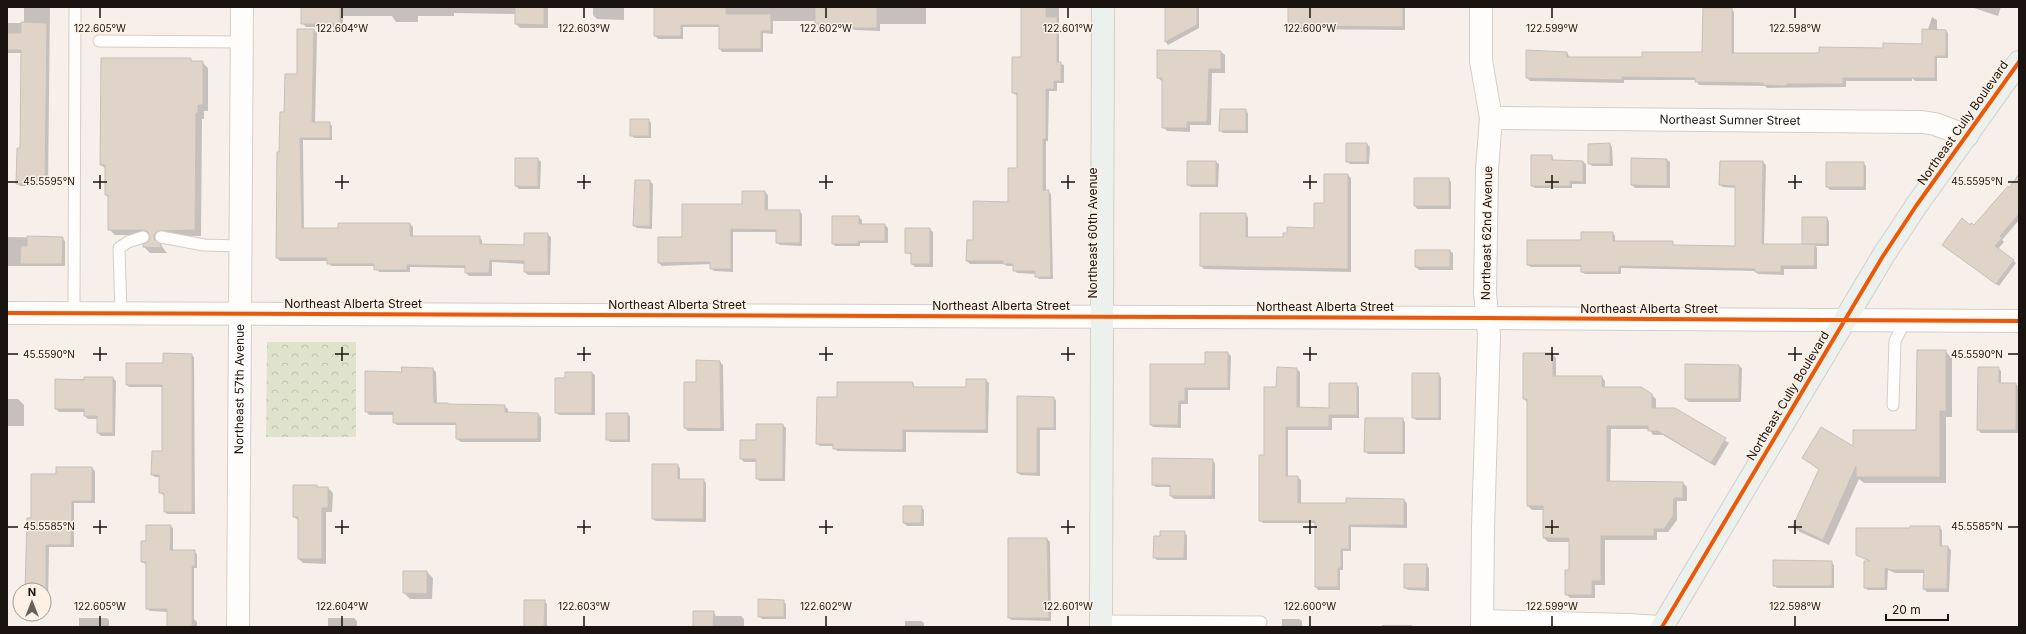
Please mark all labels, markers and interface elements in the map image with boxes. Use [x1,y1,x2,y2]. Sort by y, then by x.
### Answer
text: 122.605°W [74,22,126,34]
text: 122.604°W [316,22,368,34]
text: 122.603°W [558,22,610,34]
text: 122.602°W [800,22,852,34]
text: 122.601°W [1043,22,1093,34]
text: 122.600°W [1284,22,1336,34]
text: 122.599°W [1526,22,1578,34]
text: 122.598°W [1769,22,1821,34]
street label: Northeast Cully Boulevard [1914,58,2011,188]
street label: Northeast Sumner Street [1660,112,1801,128]
street label: Northeast 62nd Avenue [1478,166,1495,300]
street label: Northeast 60th Avenue [1085,167,1100,299]
text: 45.5595°N [23,175,75,187]
text: 45.5595°N [1951,175,2003,187]
street label: Northeast Alberta Street [284,296,422,311]
street label: Northeast Alberta Street [608,297,746,312]
street label: Northeast Alberta Street [932,298,1070,313]
street label: Northeast Alberta Street [1256,299,1394,314]
street label: Northeast Alberta Street [1580,301,1718,316]
street label: Northeast 57th Avenue [231,324,247,454]
street label: Northeast Cully Boulevard [1743,328,1832,463]
text: 45.5590°N [23,348,75,360]
text: 45.5590°N [1951,348,2003,360]
text: 45.5585°N [23,520,75,532]
text: 45.5585°N [1951,520,2003,532]
north arrow [12,582,52,622]
text: N [28,585,36,599]
scale bar [1886,596,1948,622]
text: 122.605°W [74,600,126,612]
text: 122.604°W [316,600,368,612]
text: 122.603°W [558,600,610,612]
text: 122.602°W [800,600,852,612]
text: 122.601°W [1043,600,1093,612]
text: 122.600°W [1284,600,1336,612]
text: 122.599°W [1526,600,1578,612]
text: 122.598°W [1769,600,1821,612]
text: 20 m [1892,602,1921,617]

